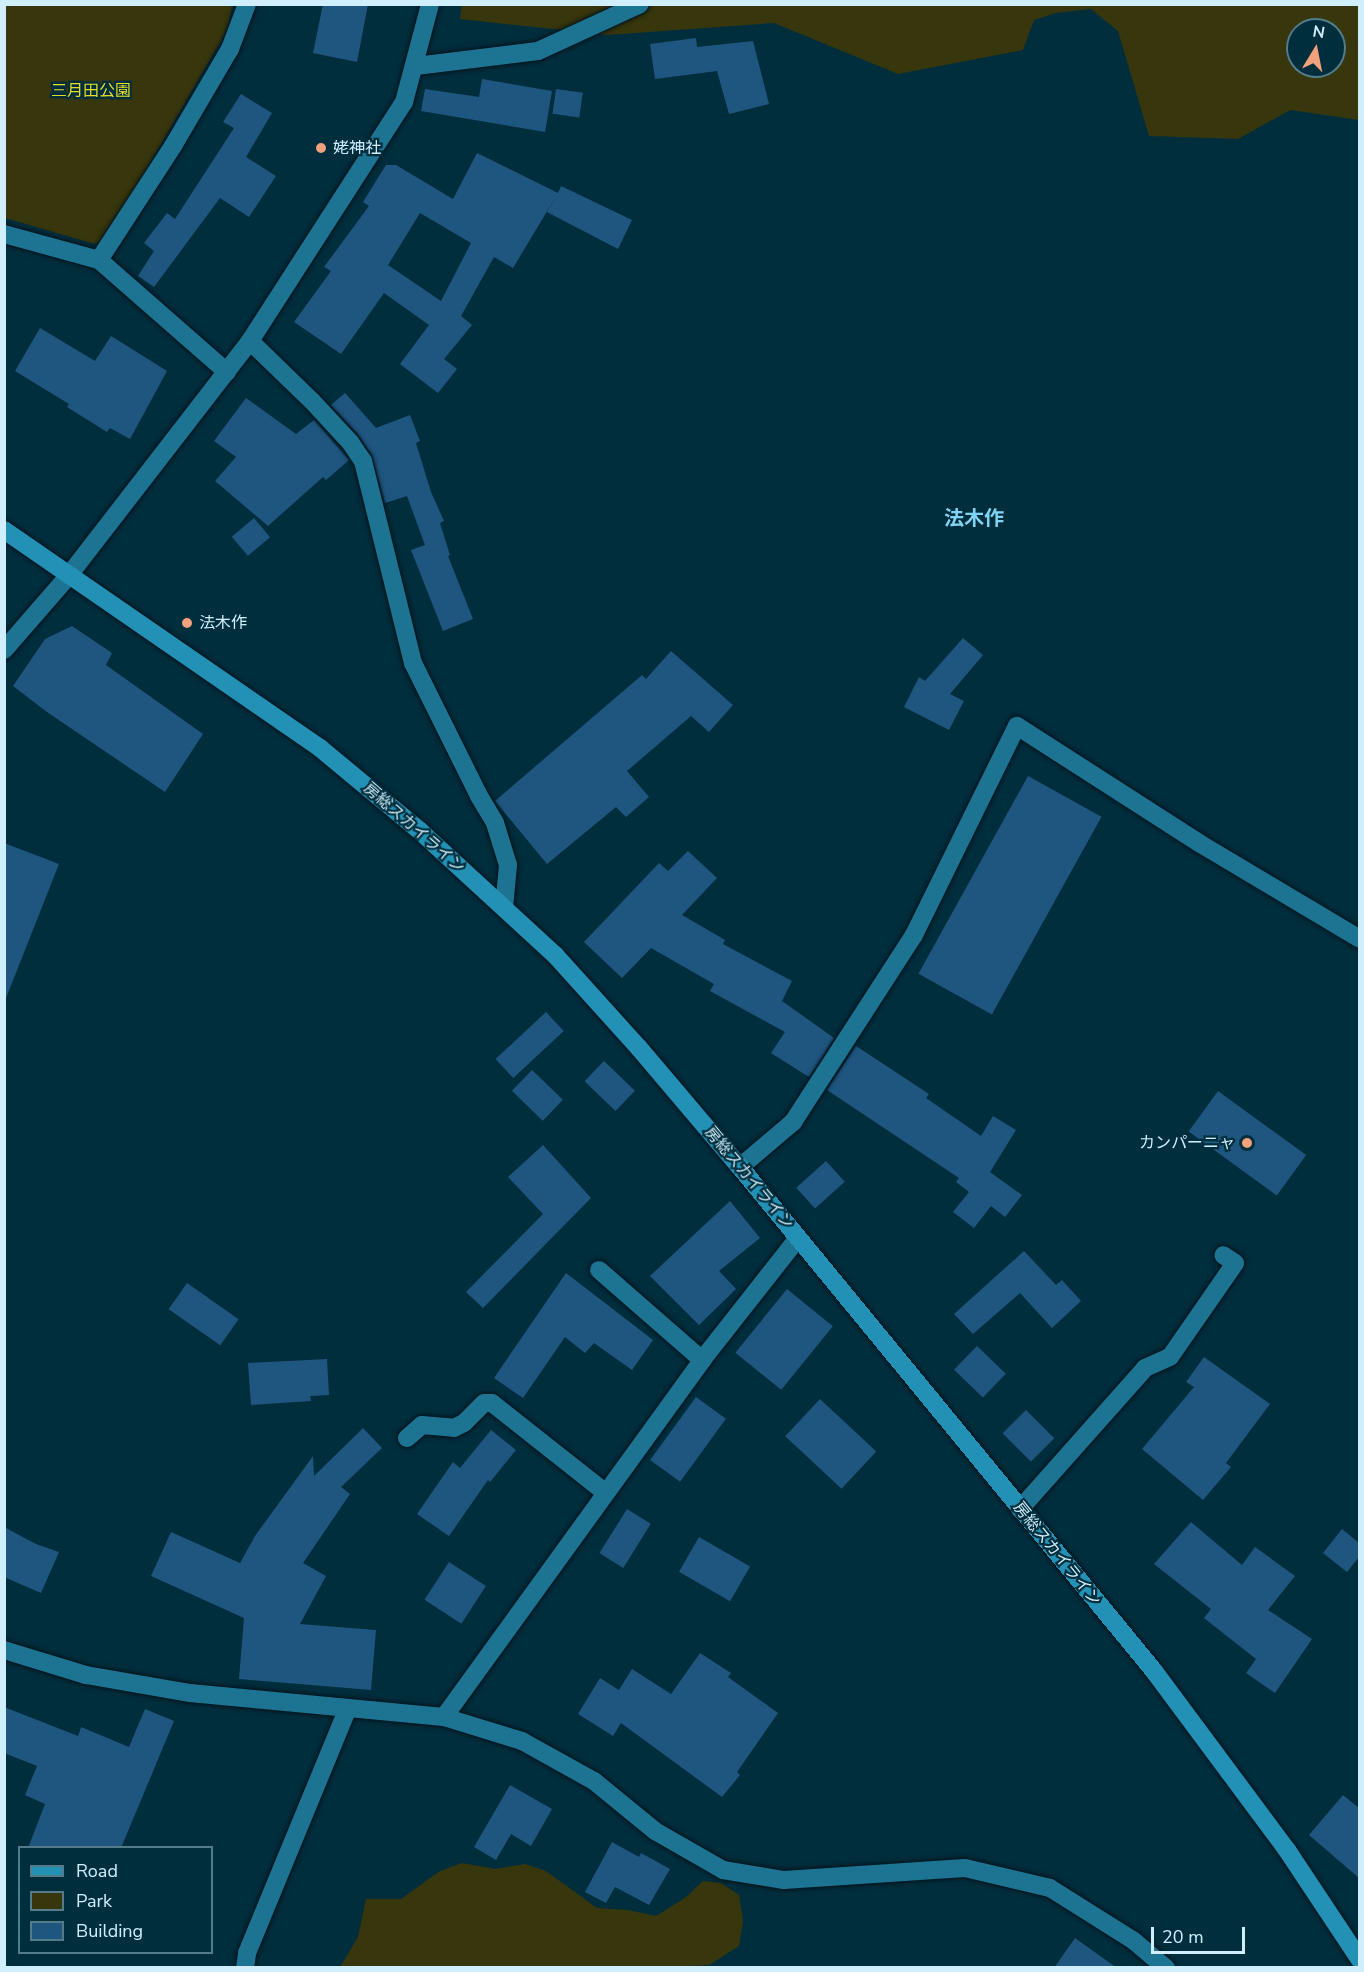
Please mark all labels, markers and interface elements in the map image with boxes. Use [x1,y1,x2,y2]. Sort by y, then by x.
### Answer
north arrow [1286,18,1346,78]
text: N [1311,20,1327,44]
park label: 三月田公園 [51,81,131,101]
place label: 姥神社 [333,138,381,158]
marker: 姥神社 [314,141,328,155]
district label: 法木作 [944,506,1004,530]
place label: 法木作 [199,613,247,633]
marker: 法木作 [180,616,194,630]
street label: 房総スカイライン [359,779,469,877]
street label: 房総スカイライン [701,1123,797,1233]
place label: カンパーニャ [1139,1133,1235,1153]
marker: カンパーニャ [1240,1136,1254,1150]
street label: 房総スカイライン [1009,1498,1105,1610]
legend [18,1846,213,1954]
text: Road [76,1859,118,1883]
text: Park [76,1889,112,1913]
scale bar [1154,1915,1248,1953]
text: Building [76,1919,143,1943]
text: 20 m [1162,1925,1204,1949]

